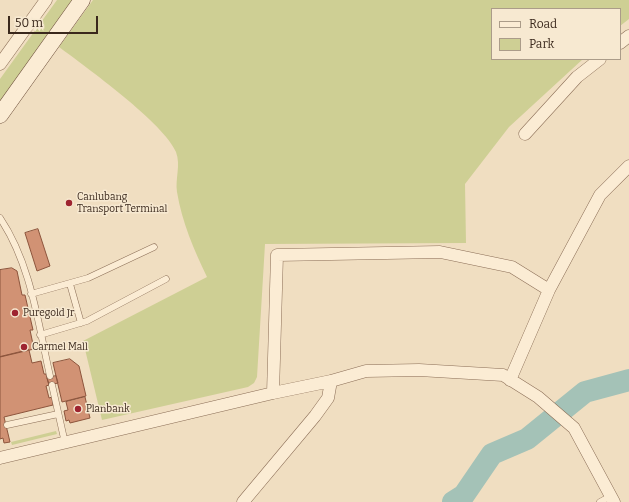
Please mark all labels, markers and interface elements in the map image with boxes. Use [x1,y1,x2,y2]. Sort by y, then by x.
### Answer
scale bar [10,8,100,34]
legend [491,8,621,60]
text: 50 m [15,16,43,30]
text: Road [529,17,557,31]
text: Park [529,37,554,51]
place label: Canlubang Transport Terminal [77,191,167,214]
marker: Canlubang Transport Terminal [64,198,74,208]
place label: Puregold Jr [23,307,74,319]
marker: Puregold Jr [10,308,20,318]
place label: Carmel Mall [32,341,88,353]
marker: Carmel Mall [19,342,29,352]
place label: Planbank [86,403,130,415]
marker: Planbank [73,404,83,414]

